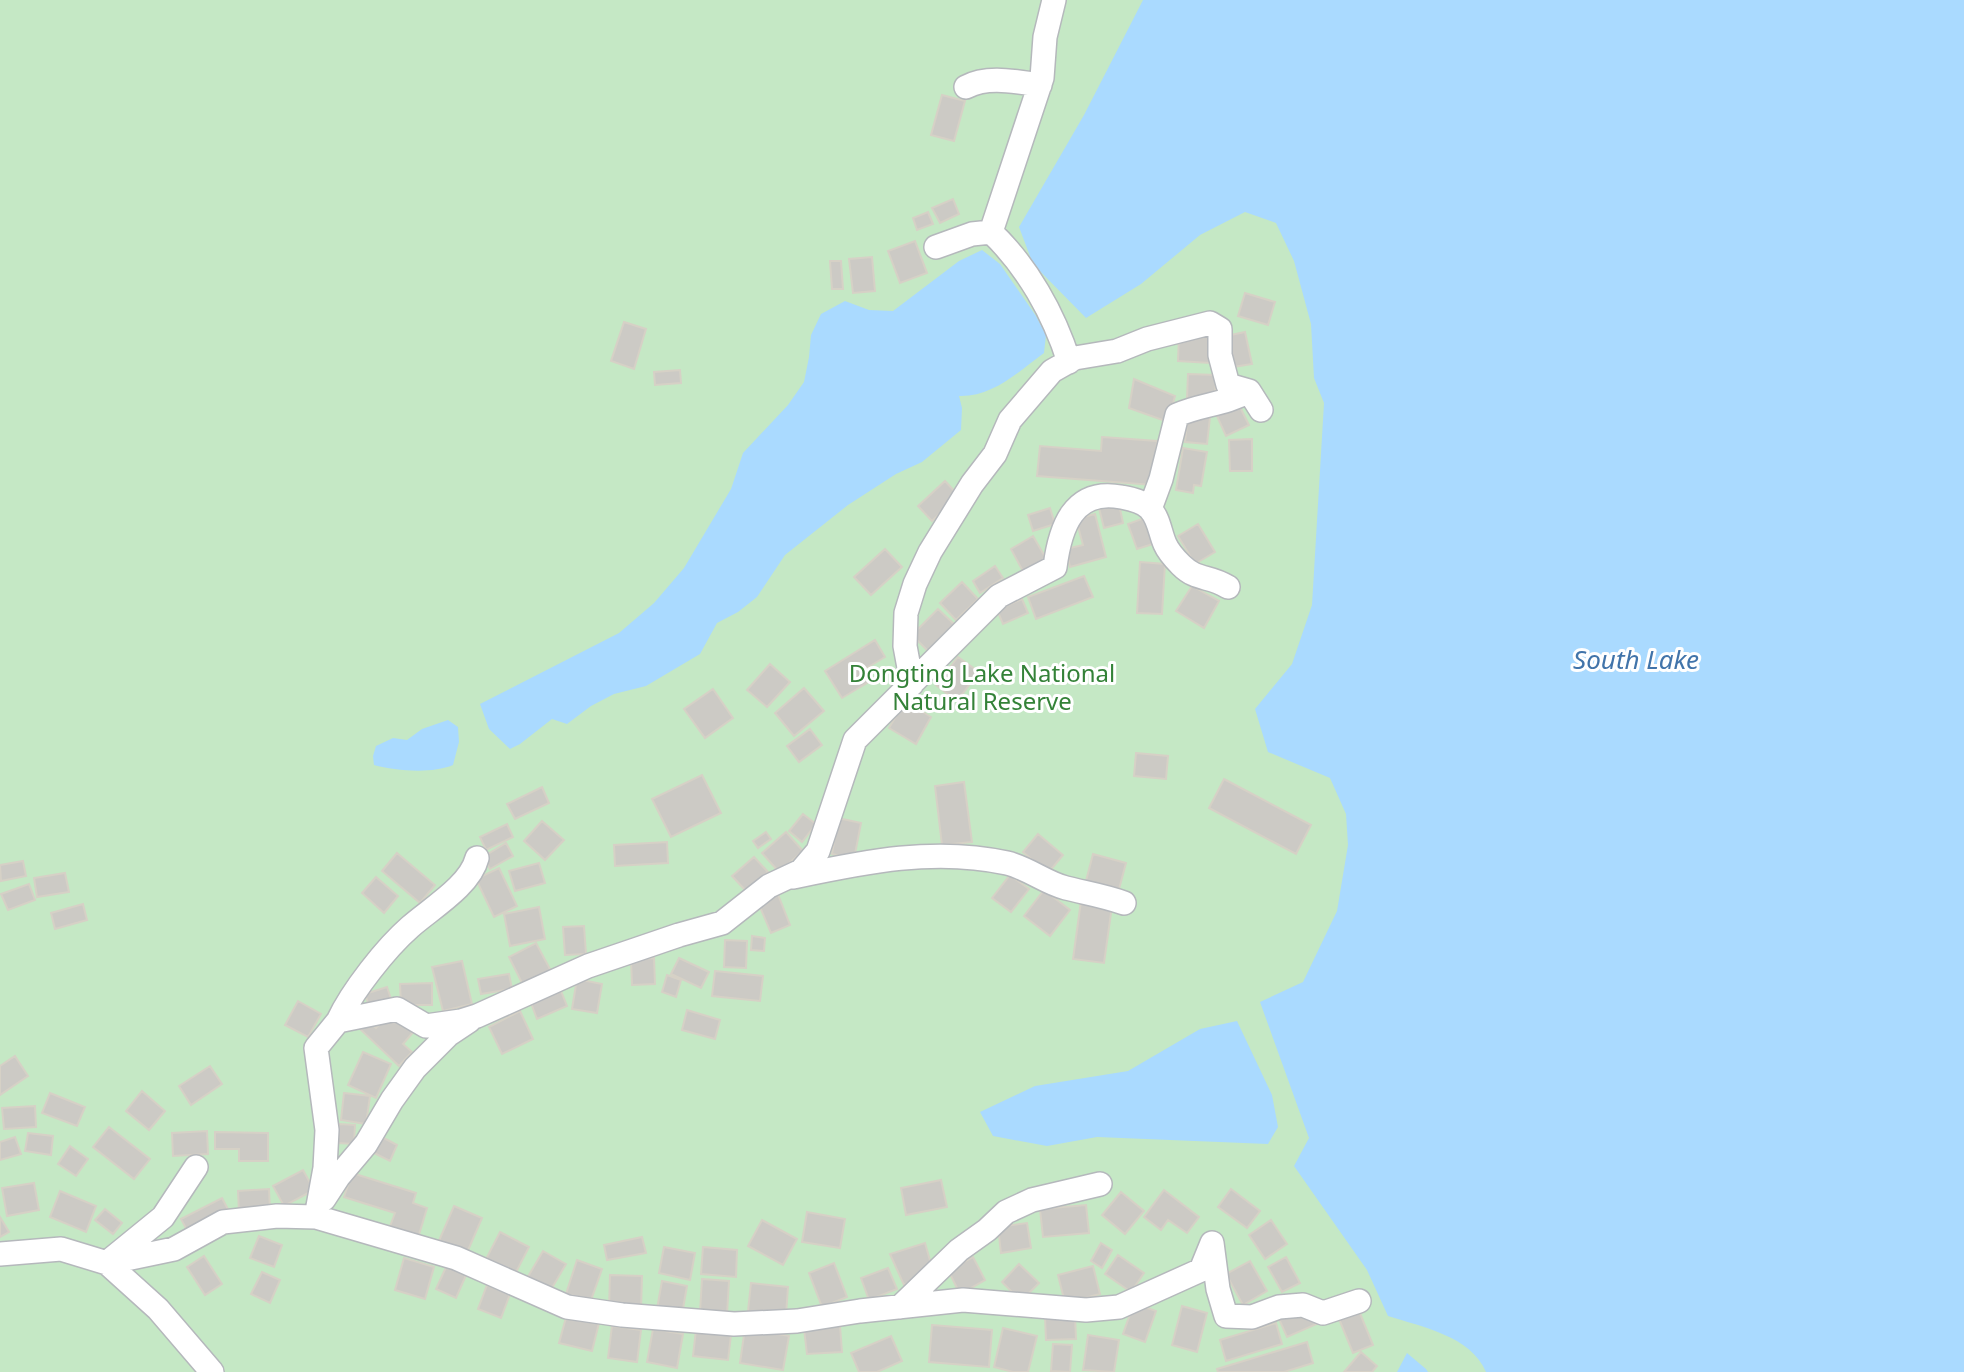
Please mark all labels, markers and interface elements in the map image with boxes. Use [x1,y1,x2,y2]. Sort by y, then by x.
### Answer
water label: South Lake [1573,641,1699,677]
park label: Dongting Lake National Natural Reserve [849,656,1115,717]

